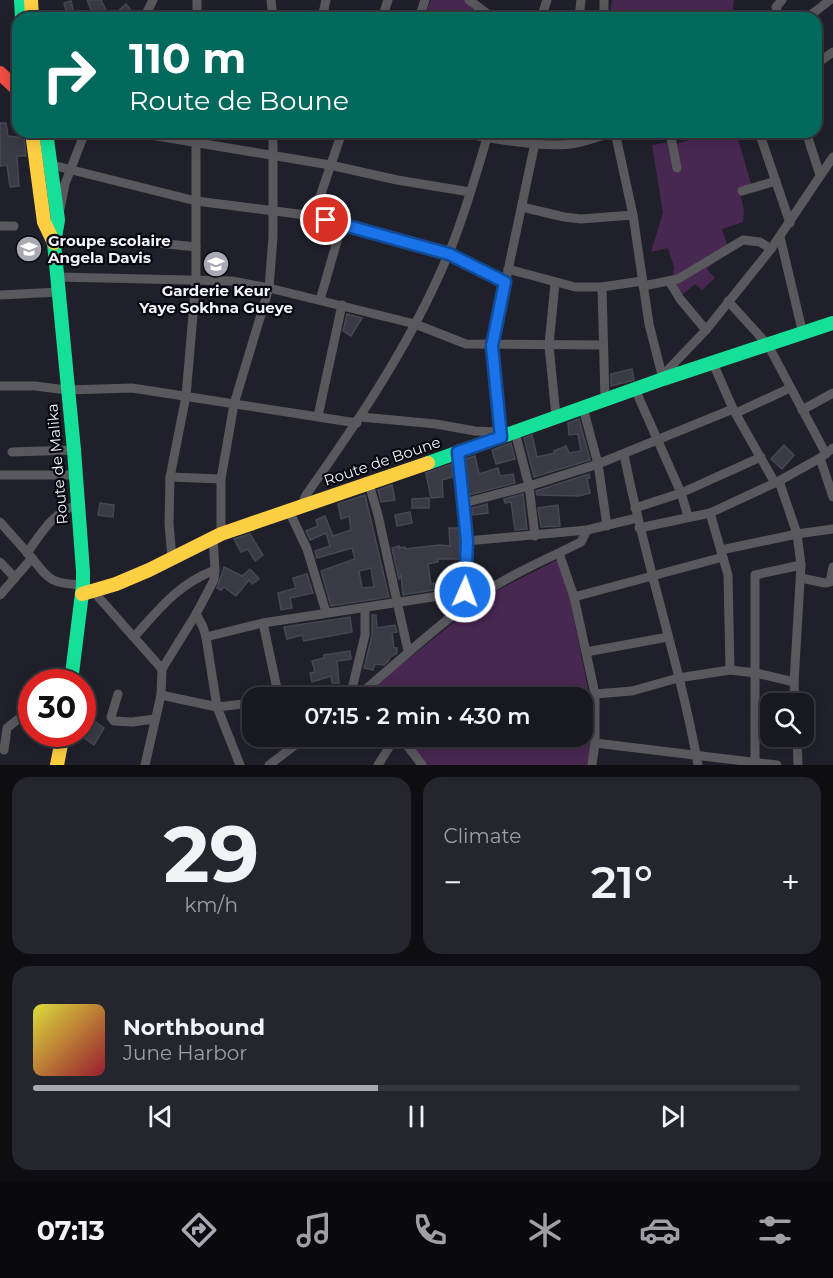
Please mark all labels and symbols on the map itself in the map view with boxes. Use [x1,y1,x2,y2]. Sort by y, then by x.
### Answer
pin [300,194,351,245]
place label: Groupe scolaire Angela Davis [47,231,171,267]
school or university icon: Groupe scolaire Angela Davis [14,234,44,264]
school or university icon: Garderie Keur Yaye Sokhna Gueye [201,249,231,279]
place label: Garderie Keur Yaye Sokhna Gueye [138,281,293,317]
street label: Route de Malika [42,403,72,525]
street label: Route de Boune [321,432,443,490]
position arrow [433,560,497,624]
speed limit sign: 30 [18,669,96,747]

